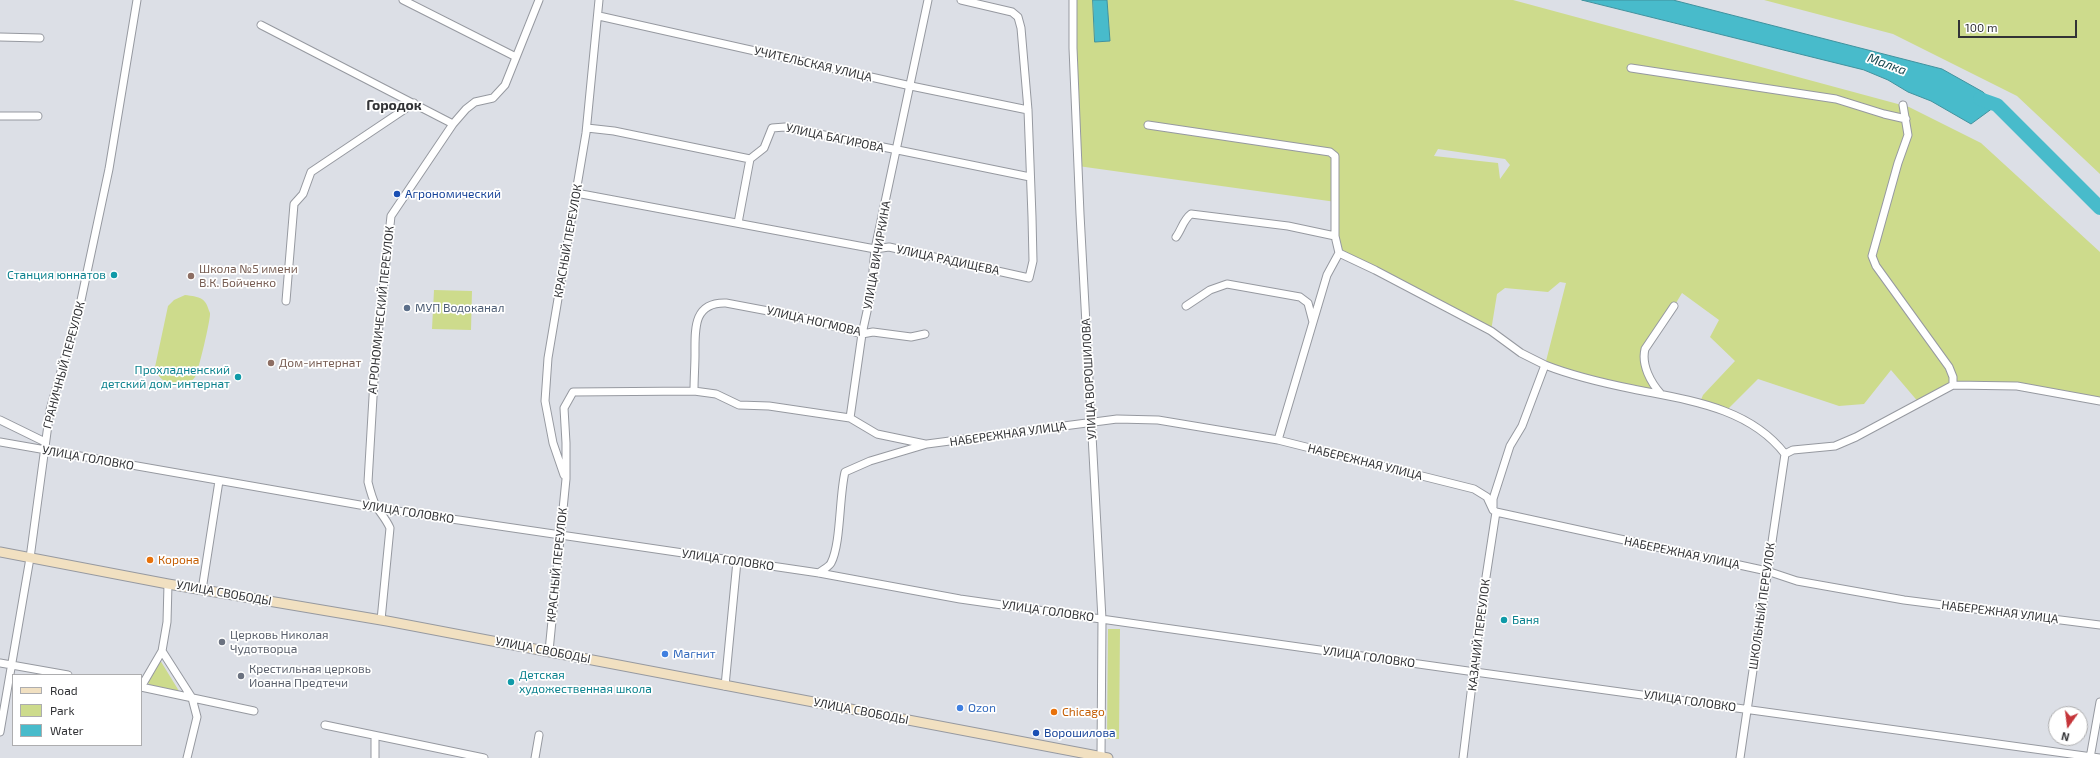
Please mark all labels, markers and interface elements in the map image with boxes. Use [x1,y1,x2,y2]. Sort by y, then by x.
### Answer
scale bar [1960,12,2079,38]
text: 100 m [1965,20,1997,34]
street label: УЧИТЕЛЬСКАЯ УЛИЦА [753,43,873,85]
water label: Малка [1865,50,1909,78]
district label: Городок [366,97,422,113]
street label: УЛИЦА БАГИРОВА [785,121,885,155]
street label: КРАСНЫЙ ПЕРЕУЛОК [551,183,585,299]
place label: Агрономический [405,187,501,201]
marker: Агрономический [392,189,402,199]
street label: УЛИЦА ВИЧИРКИНА [860,199,894,311]
street label: АГРОНОМИЧЕСКИЙ ПЕРЕУЛОК [365,225,397,395]
street label: УЛИЦА РАДИЩЕВА [895,242,1001,278]
place label: Школа №5 имени В.К. Бойченко [199,262,298,290]
place label: Станция юннатов [7,268,106,282]
marker: Станция юннатов [109,270,119,280]
marker: Школа №5 имени В.К. Бойченко [186,271,196,281]
street label: ГРАНИЧНЫЙ ПЕРЕУЛОК [40,300,88,430]
place label: МУП Водоканал [415,301,504,315]
marker: МУП Водоканал [402,303,412,313]
street label: УЛИЦА НОГМОВА [765,303,863,339]
street label: УЛИЦА ВОРОШИЛОВА [1079,318,1099,440]
place label: Дом-интернат [279,356,361,370]
marker: Дом-интернат [266,358,276,368]
place label: Прохладненский детский дом-интернат [101,363,230,391]
marker: Прохладненский детский дом-интернат [233,372,243,382]
street label: НАБЕРЕЖНАЯ УЛИЦА [949,419,1067,449]
street label: НАБЕРЕЖНАЯ УЛИЦА [1306,441,1424,483]
street label: УЛИЦА ГОЛОВКО [41,443,135,473]
street label: УЛИЦА ГОЛОВКО [361,498,455,526]
street label: КРАСНЫЙ ПЕРЕУЛОК [544,507,570,623]
street label: НАБЕРЕЖНАЯ УЛИЦА [1623,534,1741,572]
street label: ШКОЛЬНЫЙ ПЕРЕУЛОК [1746,542,1778,670]
street label: УЛИЦА ГОЛОВКО [681,546,775,574]
place label: Корона [158,553,199,567]
marker: Корона [145,555,155,565]
street label: УЛИЦА СВОБОДЫ [175,578,273,608]
street label: КАЗАЧИЙ ПЕРЕУЛОК [1465,578,1493,692]
street label: УЛИЦА ГОЛОВКО [1001,597,1095,625]
street label: НАБЕРЕЖНАЯ УЛИЦА [1941,598,2059,626]
place label: Баня [1512,613,1539,627]
marker: Баня [1499,615,1509,625]
place label: Церковь Николая Чудотворца [230,628,329,656]
street label: УЛИЦА СВОБОДЫ [494,634,592,666]
marker: Церковь Николая Чудотворца [217,637,227,647]
street label: УЛИЦА ГОЛОВКО [1322,643,1416,671]
place label: Магнит [673,647,716,661]
marker: Магнит [660,649,670,659]
place label: Крестильная церковь Иоанна Предтечи [249,662,371,690]
place label: Детская художественная школа [519,668,652,696]
marker: Крестильная церковь Иоанна Предтечи [236,671,246,681]
legend [12,674,142,746]
marker: Детская художественная школа [506,677,516,687]
text: Road [50,683,78,697]
street label: УЛИЦА ГОЛОВКО [1643,687,1737,715]
street label: УЛИЦА СВОБОДЫ [812,695,910,727]
place label: Ozon [968,701,996,715]
text: Park [50,703,75,717]
marker: Ozon [955,703,965,713]
place label: Chicago [1062,705,1105,719]
north arrow [2048,706,2088,746]
marker: Chicago [1049,707,1059,717]
text: Water [50,723,84,737]
place label: Ворошилова [1044,726,1116,740]
marker: Ворошилова [1031,728,1041,738]
text: N [2060,730,2071,744]

